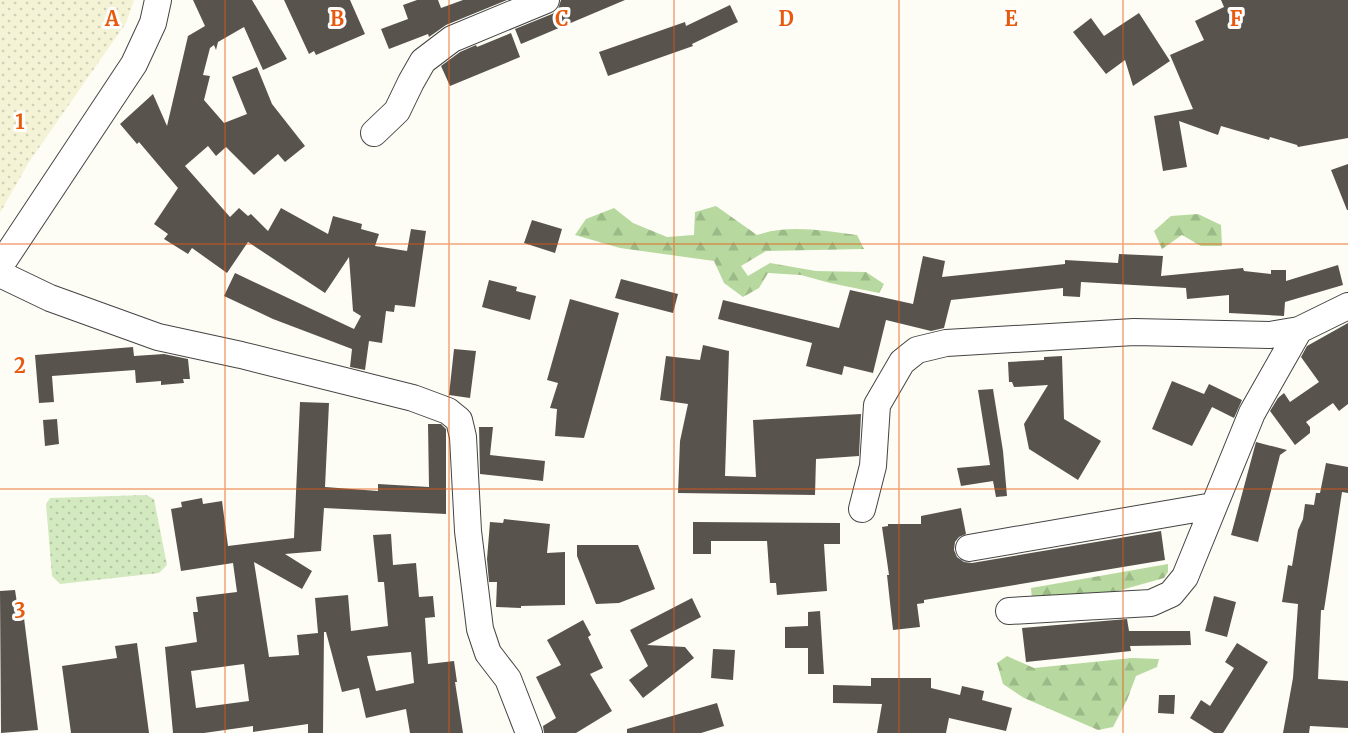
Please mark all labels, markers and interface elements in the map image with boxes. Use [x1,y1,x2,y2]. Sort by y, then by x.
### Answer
text: A [104,6,120,31]
text: B [330,6,344,31]
text: C [555,6,569,31]
text: D [778,6,794,31]
text: E [1004,6,1018,31]
text: F [1230,6,1243,31]
text: 1 [15,109,25,134]
text: 2 [14,353,26,378]
text: 3 [14,598,26,623]

